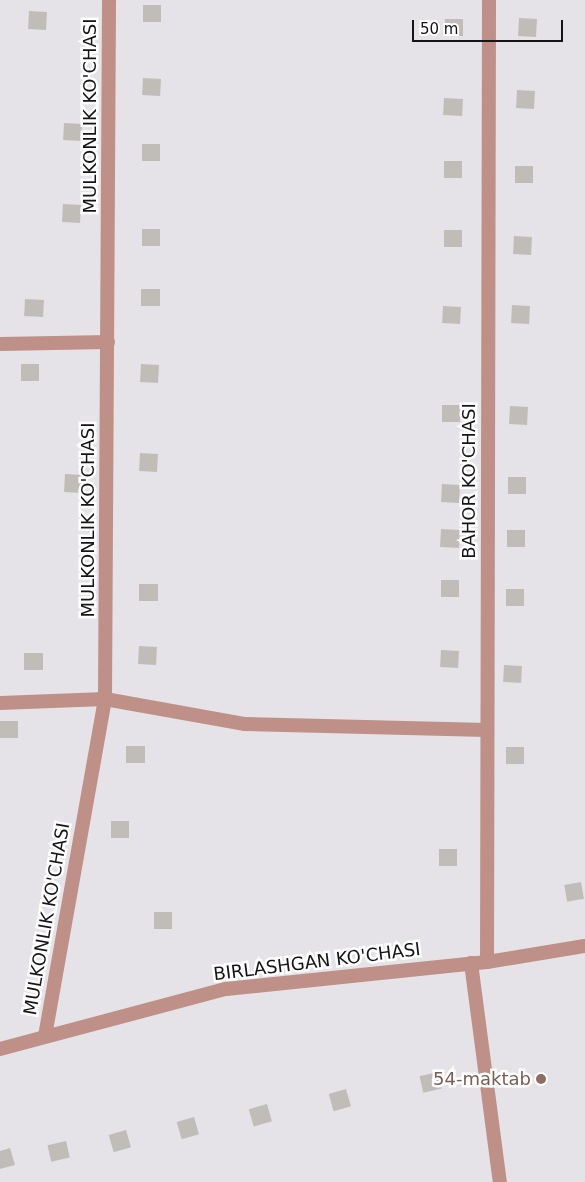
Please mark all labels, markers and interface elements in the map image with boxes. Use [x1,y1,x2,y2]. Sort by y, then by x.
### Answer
scale bar [415,10,566,42]
street label: MULKONLIK KO'CHASI [79,18,101,214]
text: 50 m [420,20,458,38]
street label: BAHOR KO'CHASI [458,403,480,559]
street label: MULKONLIK KO'CHASI [77,422,99,618]
street label: MULKONLIK KO'CHASI [19,821,75,1017]
street label: BIRLASHGAN KO'CHASI [212,939,422,985]
place label: 54-maktab [433,1068,531,1090]
marker: 54-maktab [535,1073,547,1085]

